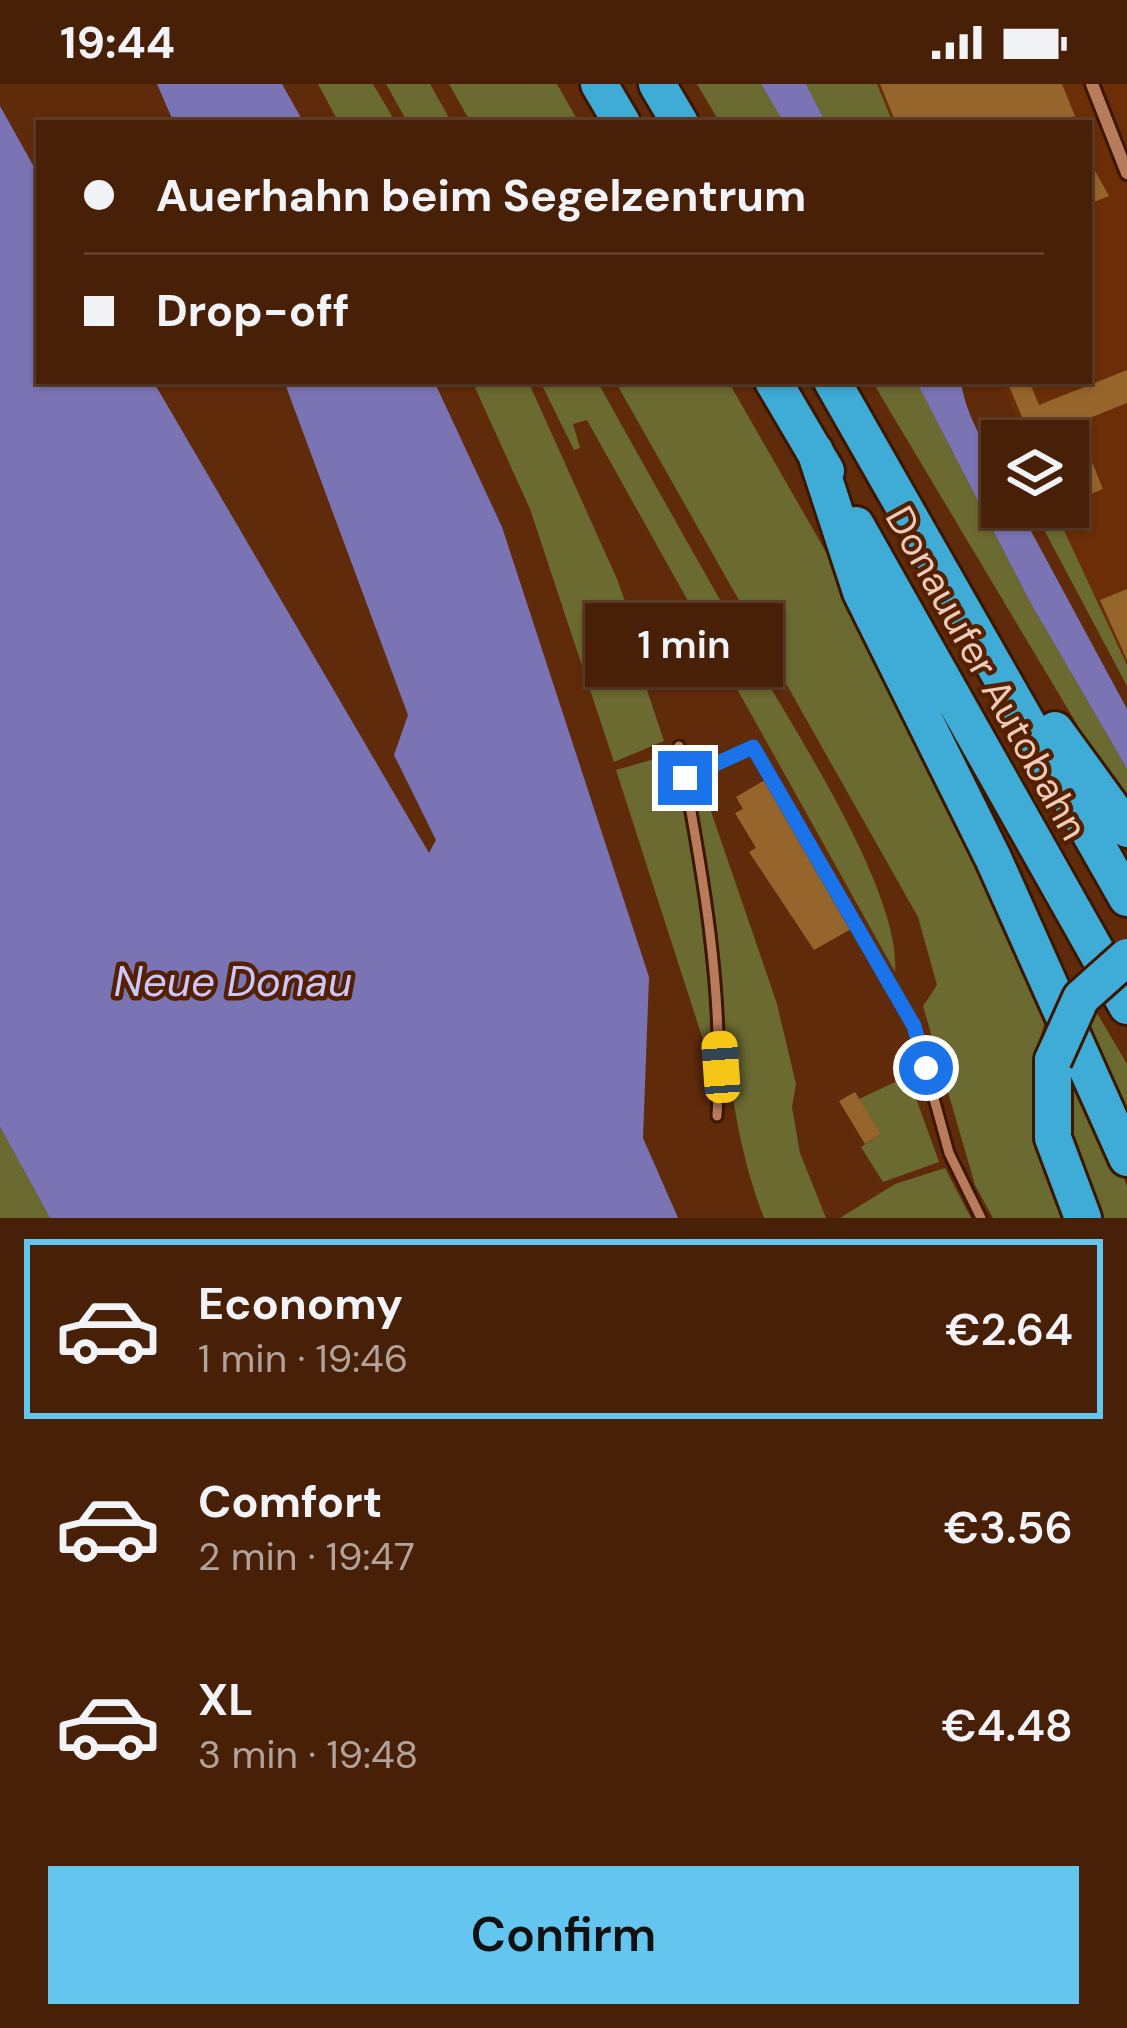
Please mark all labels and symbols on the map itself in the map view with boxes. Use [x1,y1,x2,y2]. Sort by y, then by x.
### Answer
street label: Donauufer Autobahn [874,497,1100,849]
callout: 1 min [586,604,784,688]
route end [658,751,712,805]
water label: Neue Donau [114,954,352,1009]
car [701,1030,741,1104]
route start [899,1041,953,1095]

